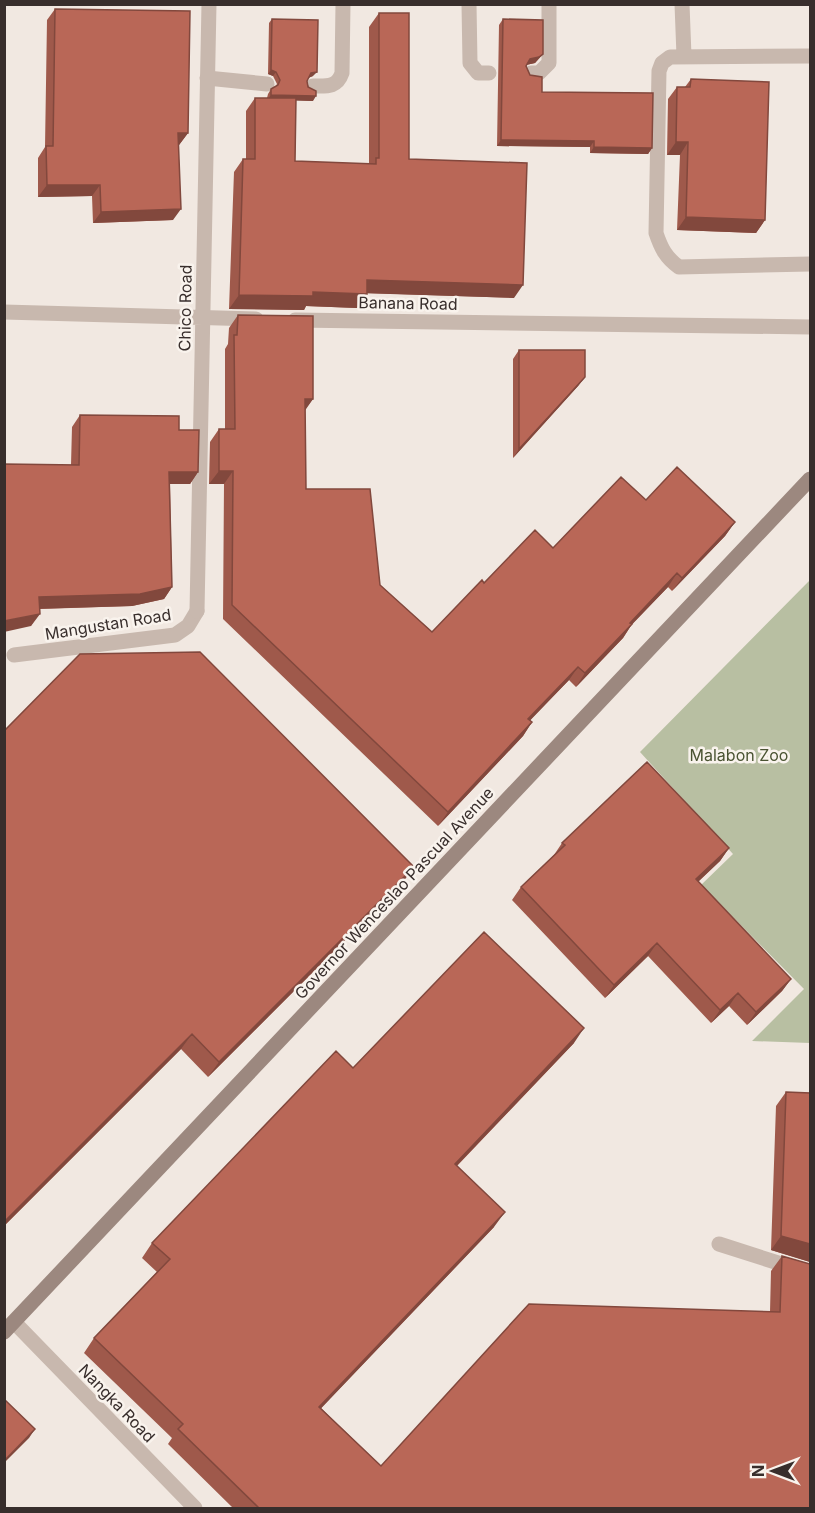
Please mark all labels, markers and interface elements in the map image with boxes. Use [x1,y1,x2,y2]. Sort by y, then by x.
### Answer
street label: Chico Road [174,264,196,352]
street label: Banana Road [358,292,458,314]
street label: Mangustan Road [43,604,173,644]
park label: Malabon Zoo [690,745,788,765]
street label: Governor Wenceslao Pascual Avenue [290,783,498,1003]
street label: Nangka Road [75,1360,159,1446]
north arrow [743,1441,803,1501]
text: N [748,1465,768,1477]

